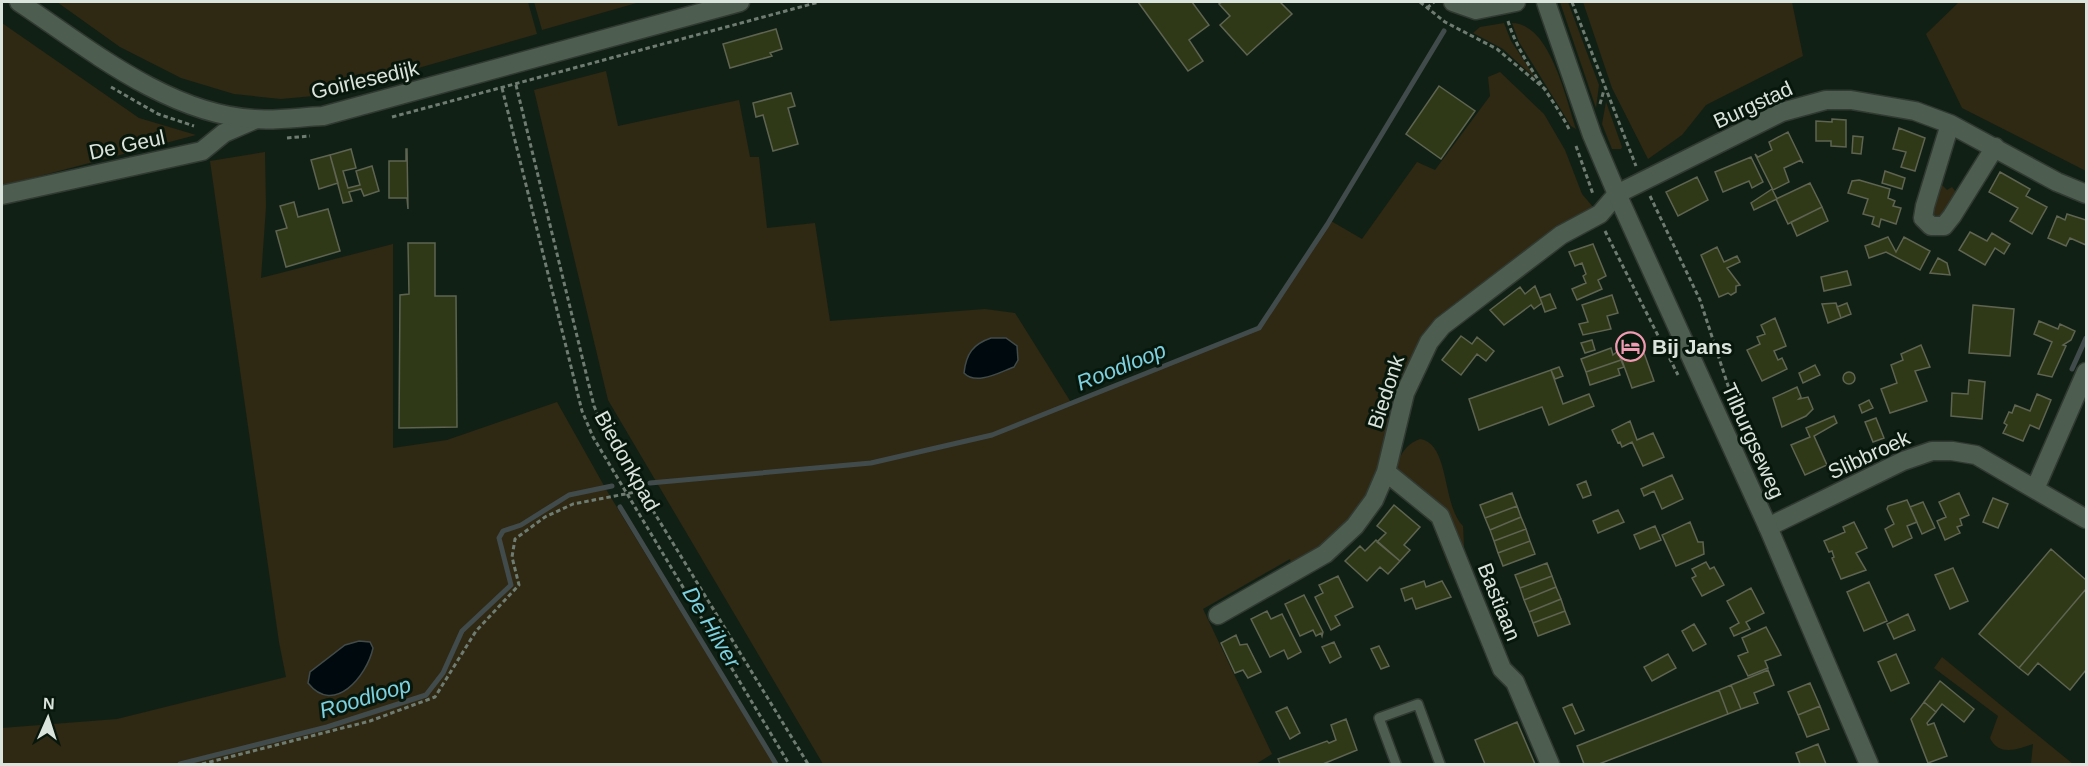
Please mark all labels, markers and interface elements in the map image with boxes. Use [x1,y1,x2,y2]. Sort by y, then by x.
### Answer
street label: Goirlesedijk [309,56,421,103]
street label: Burgstad [1710,76,1796,133]
street label: De Geul [87,125,167,164]
hotel icon: Bij Jans [1615,331,1647,363]
place label: Bij Jans [1652,335,1733,358]
water label: Roodloop [1073,337,1170,396]
street label: Biedonk [1363,352,1408,431]
street label: Tilburgseweg [1718,379,1789,502]
street label: Biedonkpad [590,407,664,515]
street label: Slibbroek [1824,425,1914,483]
street label: Bastiaan [1473,560,1525,644]
water label: De Hilver [678,582,746,674]
water label: Roodloop [316,672,414,723]
north arrow [18,688,78,748]
text: N [43,695,55,712]

